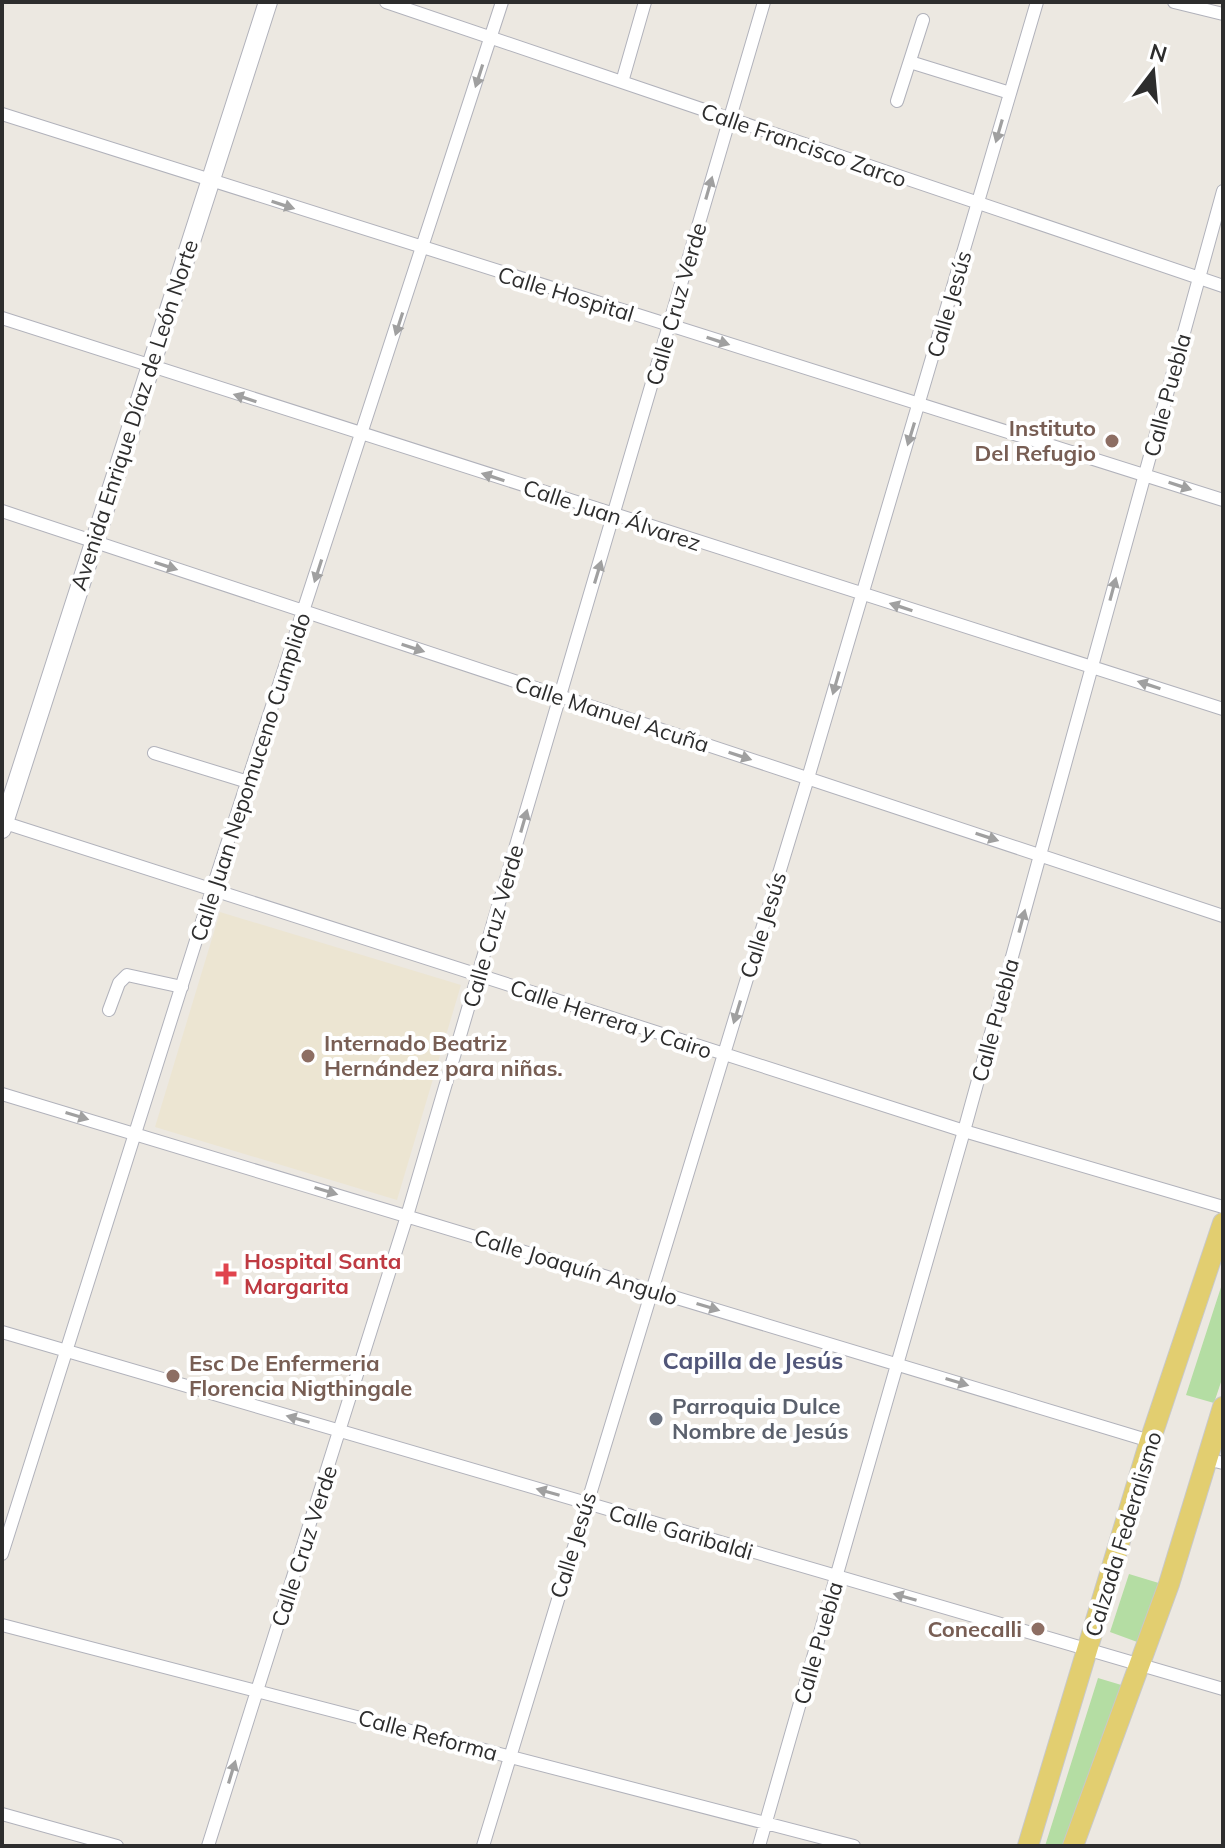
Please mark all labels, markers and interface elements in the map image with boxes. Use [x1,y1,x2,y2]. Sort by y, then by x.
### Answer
north arrow [1113,32,1193,112]
text: N [1147,37,1170,69]
one-way arrow [472,65,485,89]
street label: Calle Francisco Zarco [698,97,910,193]
one-way arrow [992,119,1005,143]
one-way arrow [703,175,716,199]
one-way arrow [272,199,296,211]
street label: Calle Cruz Verde [639,219,713,389]
street label: Avenida Enrique Díaz de León Norte [64,236,204,594]
street label: Calle Jesús [920,247,978,361]
street label: Calle Hospital [495,260,637,328]
one-way arrow [393,312,405,336]
street label: Calle Puebla [1137,330,1197,460]
one-way arrow [707,336,731,348]
one-way arrow [233,391,257,403]
place label: Instituto Del Refugio [975,414,1096,467]
one-way arrow [904,422,917,446]
marker: Instituto Del Refugio [1103,432,1121,450]
one-way arrow [481,470,505,483]
street label: Calle Juan Álvarez [520,473,704,557]
one-way arrow [1168,481,1192,493]
one-way arrow [311,559,323,583]
one-way arrow [155,560,179,572]
one-way arrow [592,560,605,584]
one-way arrow [1108,576,1120,601]
one-way arrow [889,600,913,613]
street label: Calle Juan Nepomuceno Cumplido [184,609,316,945]
one-way arrow [401,642,425,654]
street label: Calle Manuel Acuña [511,669,713,759]
one-way arrow [829,671,842,695]
one-way arrow [1136,679,1160,691]
one-way arrow [728,750,752,762]
one-way arrow [518,809,531,833]
one-way arrow [975,831,999,844]
street label: Calle Cruz Verde [456,841,530,1011]
street label: Calle Jesús [734,868,792,982]
one-way arrow [1017,908,1029,933]
street label: Calle Puebla [965,955,1025,1085]
street label: Calle Herrera y Cairo [507,973,715,1065]
one-way arrow [730,1001,743,1025]
place label: Internado Beatriz Hernández para niñas. [324,1029,563,1082]
marker: Internado Beatriz Hernández para niñas. [299,1047,317,1065]
one-way arrow [65,1110,89,1123]
one-way arrow [314,1186,338,1198]
street label: Calle Joaquín Angulo [471,1223,681,1311]
place label: Hospital Santa Margarita [244,1247,401,1300]
marker: Hospital Santa Margarita [215,1263,237,1285]
one-way arrow [697,1301,721,1314]
district label: Capilla de Jesús [663,1345,843,1375]
place label: Esc De Enfermeria Florencia Nigthingale [189,1349,412,1402]
marker: Esc De Enfermeria Florencia Nigthingale [164,1367,182,1385]
one-way arrow [946,1377,970,1389]
place label: Parroquia Dulce Nombre de Jesús [672,1392,849,1445]
marker: Parroquia Dulce Nombre de Jesús [647,1410,665,1428]
one-way arrow [286,1412,310,1425]
street label: Calzada Federalismo [1078,1428,1168,1640]
street label: Calle Cruz Verde [265,1462,343,1630]
one-way arrow [535,1486,560,1498]
street label: Calle Jesús [544,1488,602,1602]
street label: Calle Garibaldi [606,1498,756,1566]
street label: Calle Puebla [787,1578,849,1708]
one-way arrow [892,1590,916,1603]
place label: Conecalli [927,1615,1022,1643]
marker: Conecalli [1029,1620,1047,1638]
street label: Calle Reforma [355,1703,501,1767]
one-way arrow [226,1759,238,1783]

